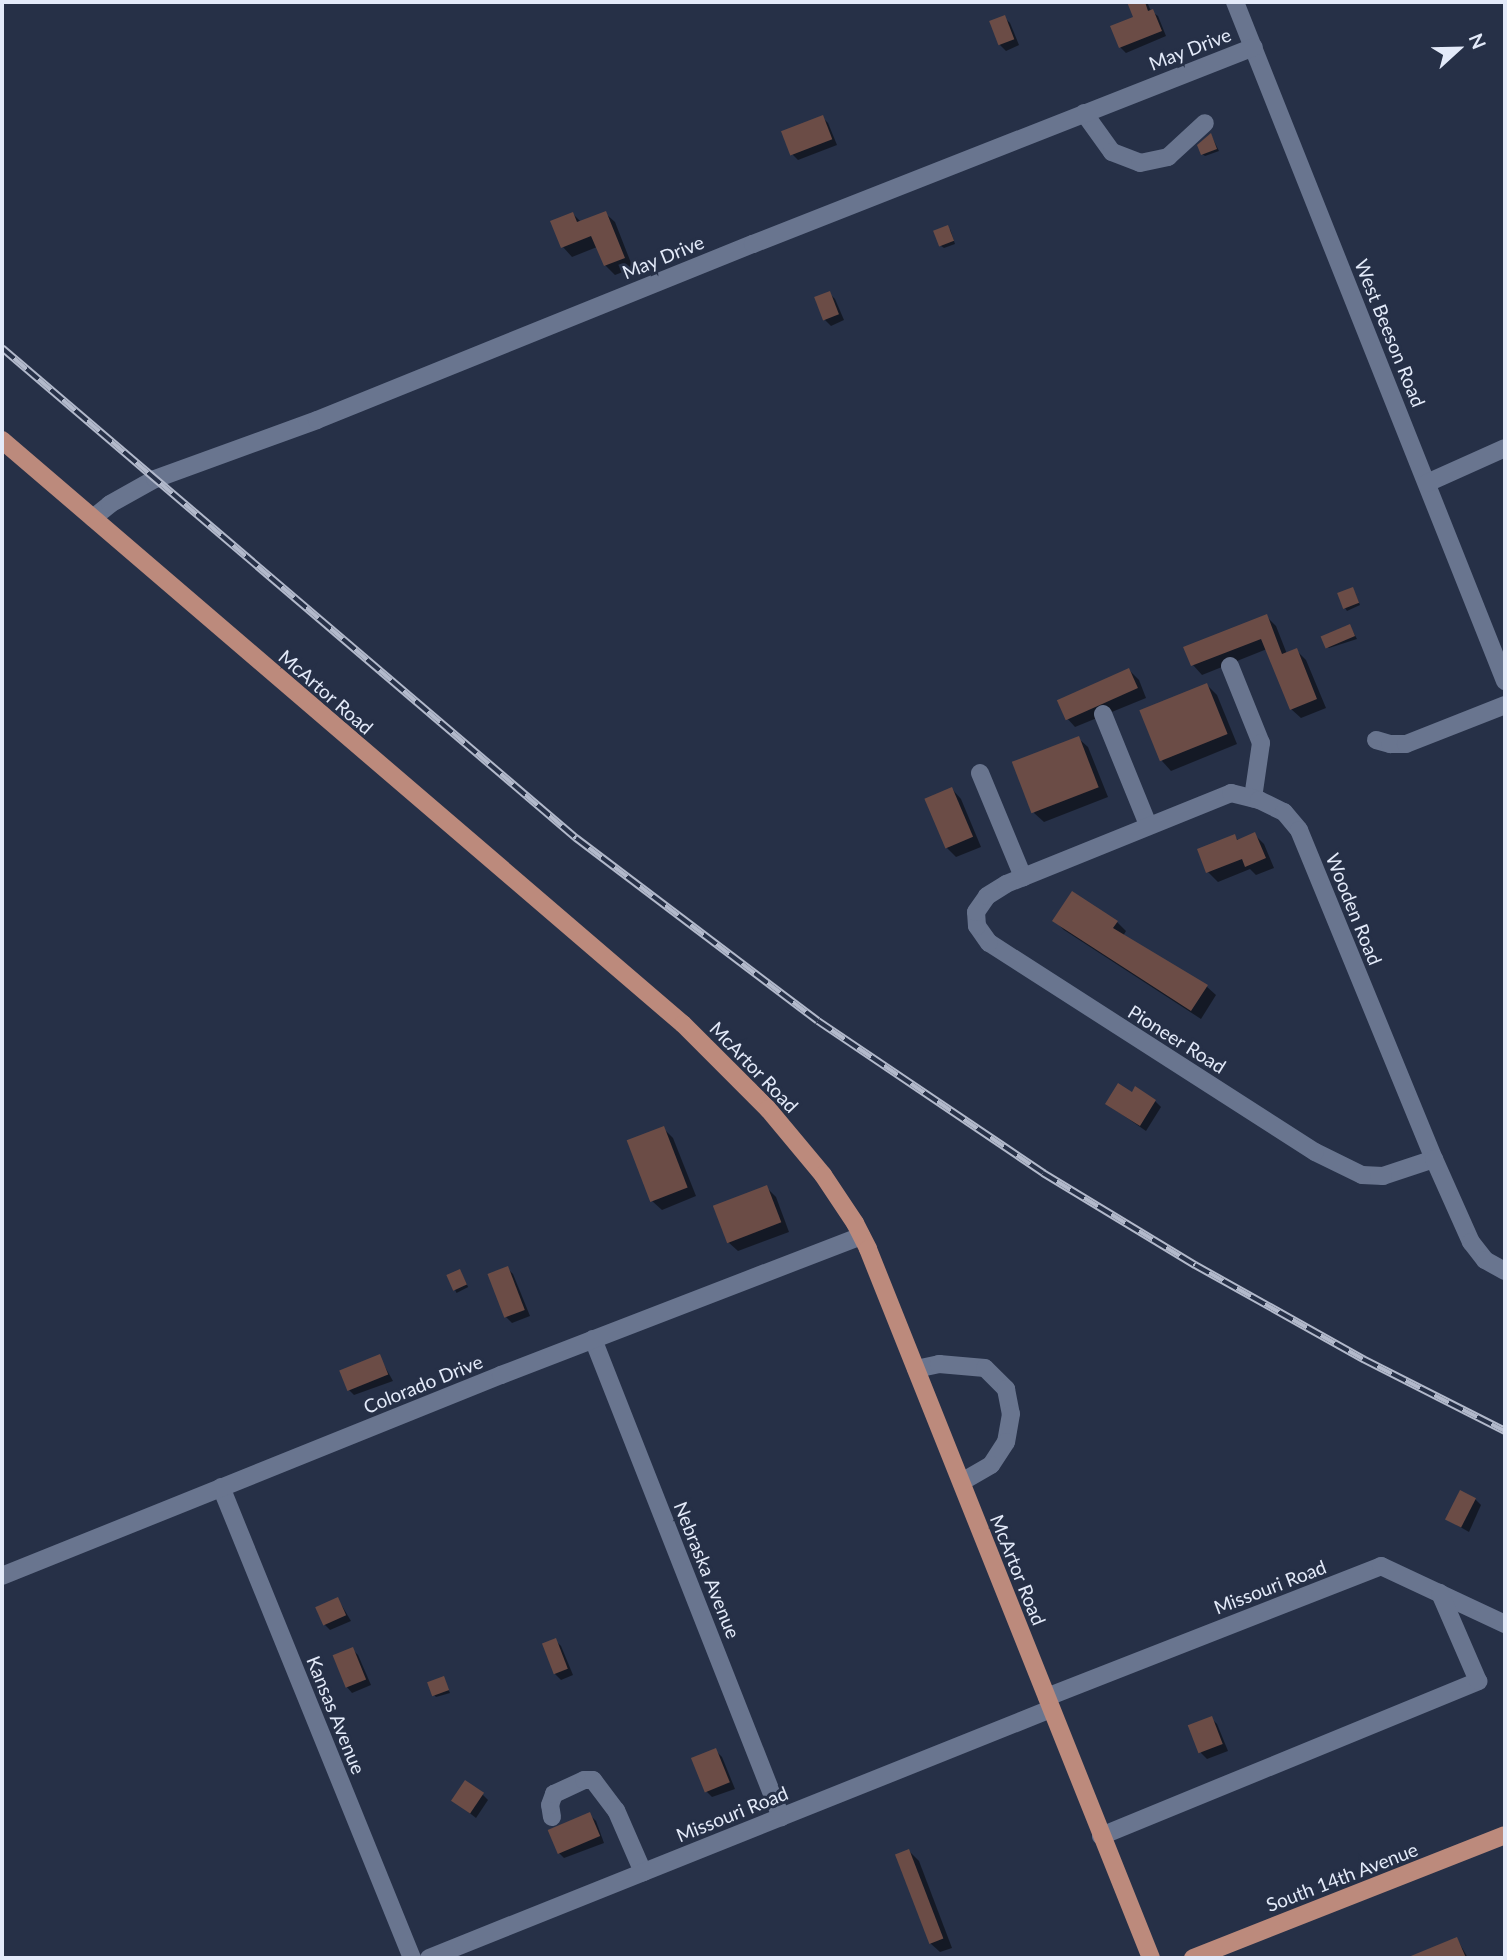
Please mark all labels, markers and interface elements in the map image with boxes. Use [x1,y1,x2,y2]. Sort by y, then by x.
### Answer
north arrow [1423,14,1493,84]
street label: May Drive [1146,23,1234,75]
text: N [1465,30,1491,52]
street label: May Drive [619,230,707,284]
street label: West Beeson Road [1350,256,1430,410]
street label: McArtor Road [274,645,378,739]
street label: Wooden Road [1321,850,1387,968]
street label: Pioneer Road [1124,1000,1230,1078]
street label: McArtor Road [705,1017,803,1117]
street label: Colorado Drive [360,1350,486,1418]
street label: Nebraska Avenue [669,1498,745,1642]
street label: McArtor Road [985,1511,1051,1629]
street label: Missouri Road [1211,1555,1329,1619]
street label: Kansas Avenue [302,1652,370,1778]
street label: Missouri Road [673,1781,791,1847]
street label: South 14th Avenue [1263,1837,1421,1917]

